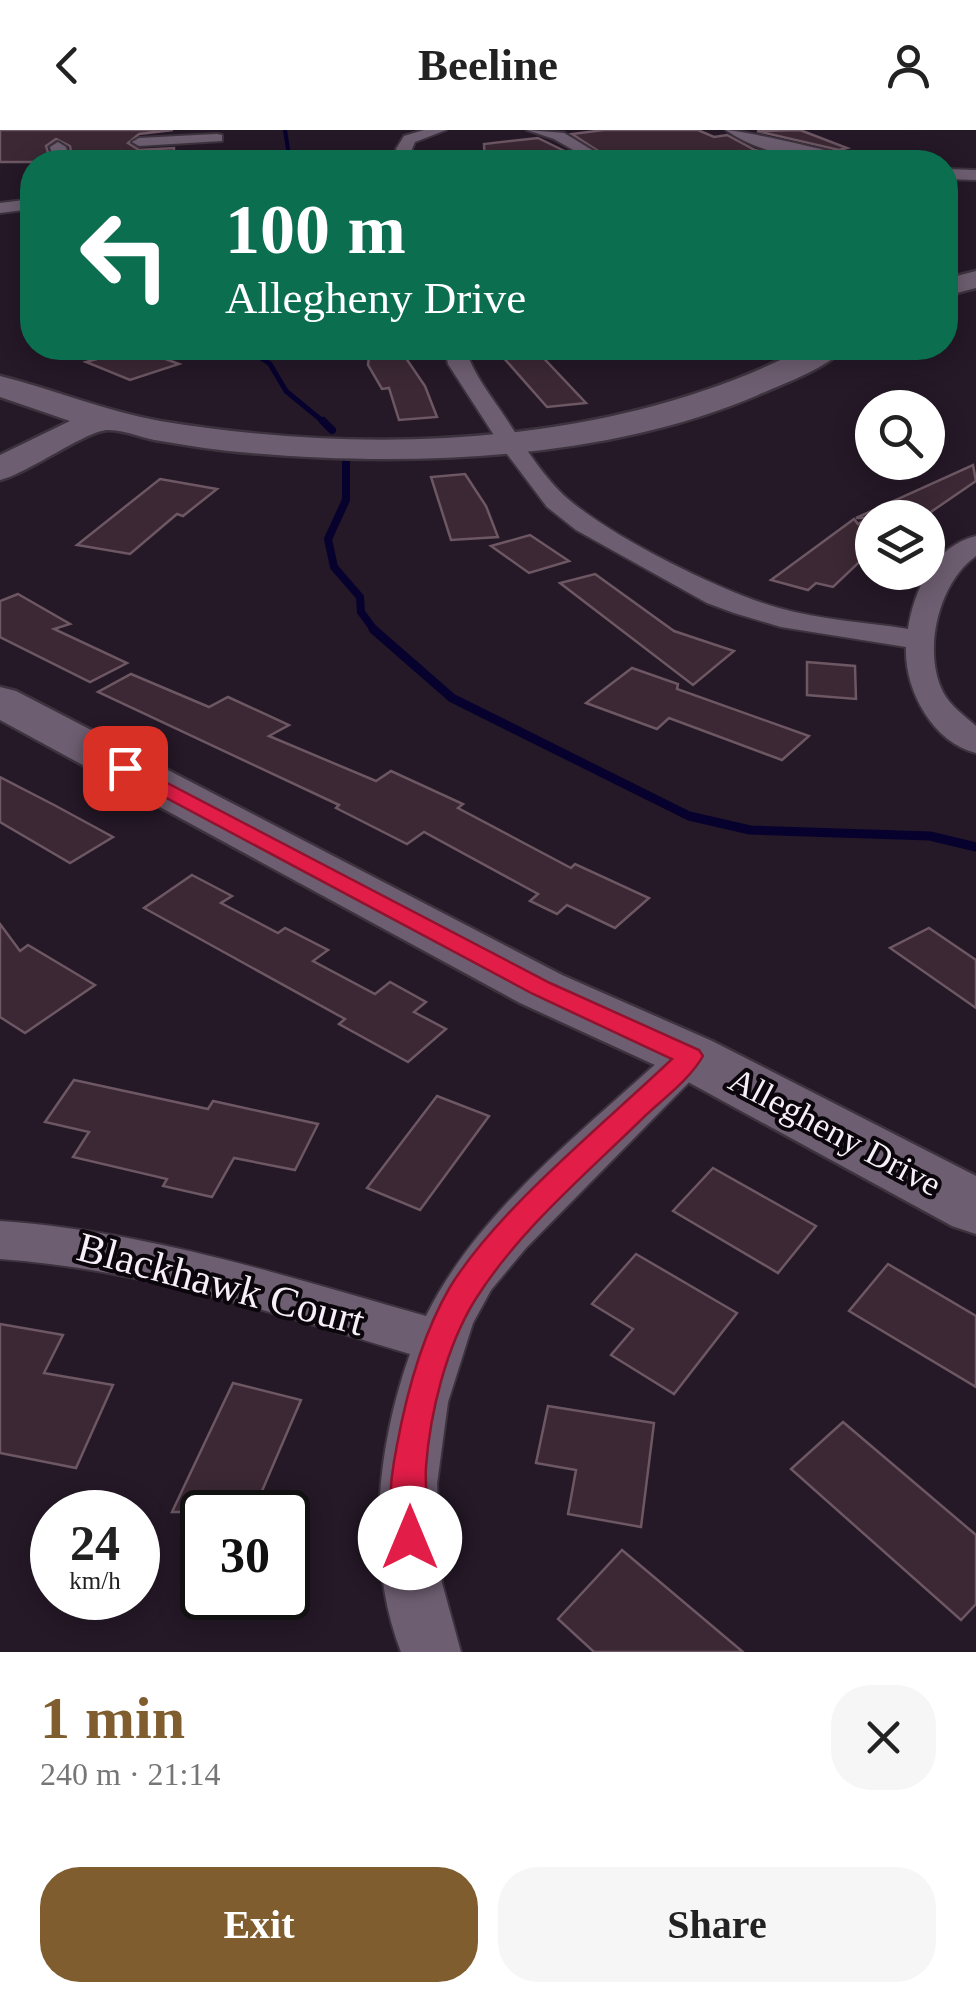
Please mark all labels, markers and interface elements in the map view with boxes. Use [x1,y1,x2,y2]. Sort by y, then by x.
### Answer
icon: back [40,38,95,93]
icon: person [881,38,936,93]
text: Beeline [418,40,558,90]
icon: left [60,190,190,320]
text: 100 m [225,191,406,268]
text: Allegheny Drive [225,273,526,323]
map controls [855,390,945,590]
button: search [855,390,945,480]
button: layers [855,500,945,590]
pin [83,726,168,811]
icon: arrive [98,741,153,796]
street label: Allegheny Drive [722,1060,948,1204]
street label: Blackhawk Court [73,1224,370,1344]
position arrow [358,1486,462,1590]
speed limit sign: 30 [180,1490,310,1620]
text: 24 [70,1515,120,1571]
text: km/h [69,1567,121,1594]
text: 1 min [40,1685,185,1751]
button: close [831,1685,936,1790]
text: 240 m · 21:14 [40,1756,220,1792]
button: Exit [40,1867,478,1982]
button: Share [498,1867,936,1982]

